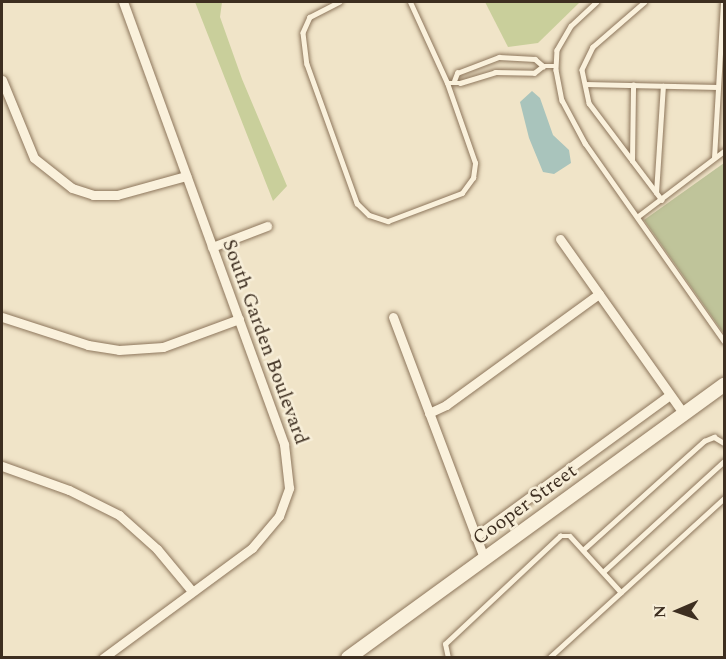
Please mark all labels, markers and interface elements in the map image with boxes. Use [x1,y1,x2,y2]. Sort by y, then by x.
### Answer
street label: South Garden Boulevard [217,236,313,448]
street label: Cooper Street [468,459,582,551]
north arrow [648,581,708,641]
text: N [648,605,672,619]

